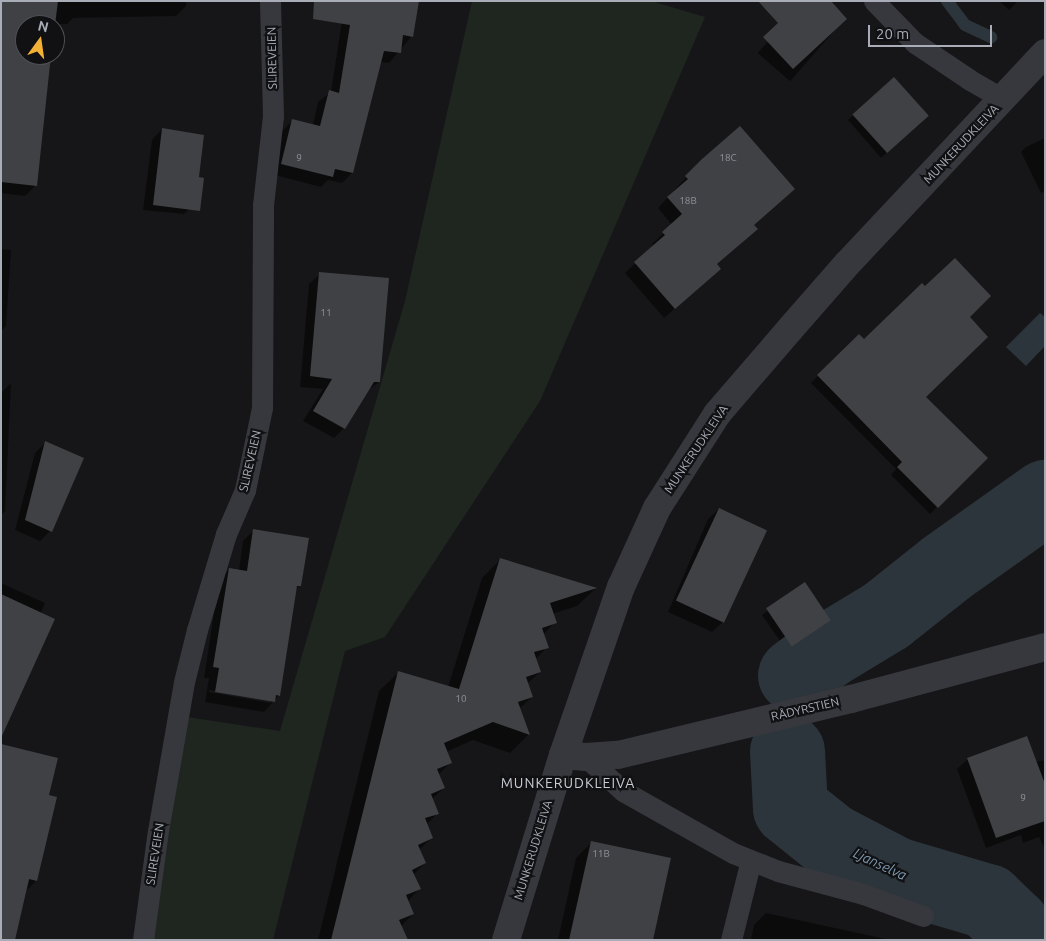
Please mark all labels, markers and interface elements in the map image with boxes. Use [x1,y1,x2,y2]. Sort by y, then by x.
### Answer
north arrow [15,15,65,65]
scale bar [871,15,995,47]
text: N [36,17,50,35]
text: 20 m [876,25,909,42]
street label: SLIREVEIEN [264,27,280,89]
street label: MUNKERUDKLEIVA [920,101,1002,187]
house number: 9 [296,152,302,164]
house number: 18C [719,152,737,164]
house number: 18B [679,195,697,207]
house number: 11 [320,307,332,319]
street label: MUNKERUDKLEIVA [661,402,731,496]
street label: SLIREVEIEN [236,429,264,493]
house number: 10 [455,693,467,705]
street label: RÅDYRSTIEN [770,694,840,724]
district label: MUNKERUDKLEIVA [499,775,637,791]
house number: 9 [1020,792,1026,804]
street label: MUNKERUDKLEIVA [511,798,555,902]
street label: SLIREVEIEN [143,822,167,886]
water label: Ljanselva [851,844,909,884]
house number: 11B [592,848,610,860]

